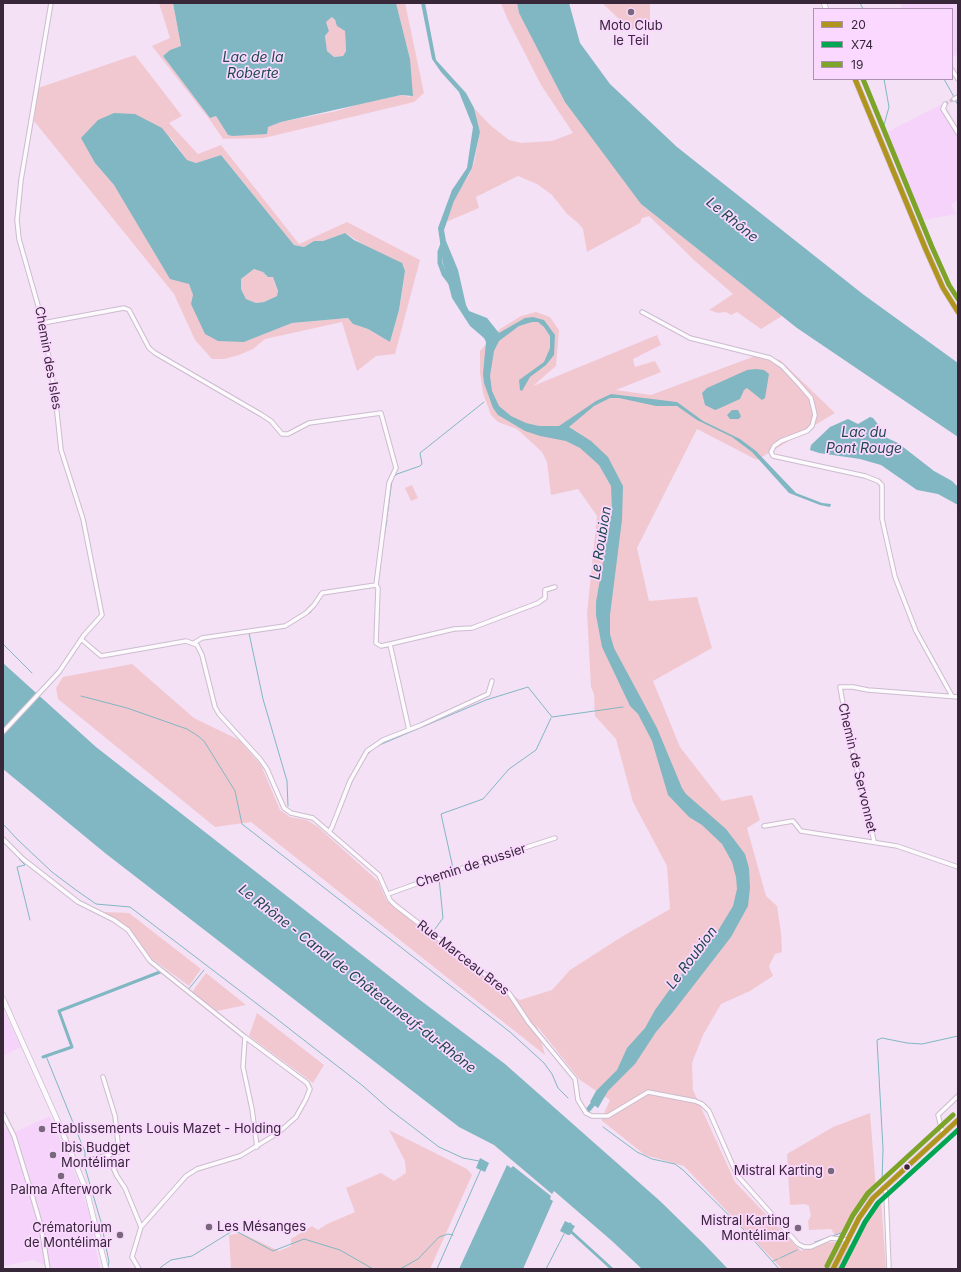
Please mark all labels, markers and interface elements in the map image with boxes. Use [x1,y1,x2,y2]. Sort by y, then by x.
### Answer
marker: Moto Club le Teil [626,7,636,17]
legend [813,8,953,80]
text: 20 [851,17,866,32]
place label: Moto Club le Teil [599,18,663,49]
text: X74 [851,37,873,52]
water label: Lac de la Roberte [222,50,284,82]
text: 19 [851,57,863,72]
water label: Le Rhône [703,194,761,246]
street label: Chemin des Isles [31,305,65,411]
water label: Lac du Pont Rouge [826,425,902,458]
water label: Le Roubion [587,505,615,581]
street label: Chemin de Servonnet [834,702,880,834]
street label: Chemin de Russier [414,841,528,891]
water label: Le Rhône - Canal de Châteauneuf-du-Rhône [235,881,479,1077]
street label: Rue Marceau Bres [414,917,512,999]
water label: Le Roubion [663,923,721,993]
place label: Etablissements Louis Mazet - Holding [50,1121,281,1137]
marker: Etablissements Louis Mazet - Holding [37,1124,47,1134]
place label: Ibis Budget Montélimar [61,1140,130,1171]
marker: Ibis Budget Montélimar [48,1150,58,1160]
unlabelled marker [902,1162,912,1172]
place label: Mistral Karting [734,1163,823,1179]
marker: Mistral Karting [826,1166,836,1176]
marker: Palma Afterwork [56,1171,66,1181]
place label: Palma Afterwork [10,1182,112,1198]
place label: Mistral Karting Montélimar [701,1213,790,1244]
place label: Les Mésanges [217,1219,306,1235]
place label: Crématorium de Montélimar [24,1220,112,1251]
marker: Les Mésanges [204,1222,214,1232]
marker: Mistral Karting Montélimar [793,1223,803,1233]
marker: Crématorium de Montélimar [115,1230,125,1240]

